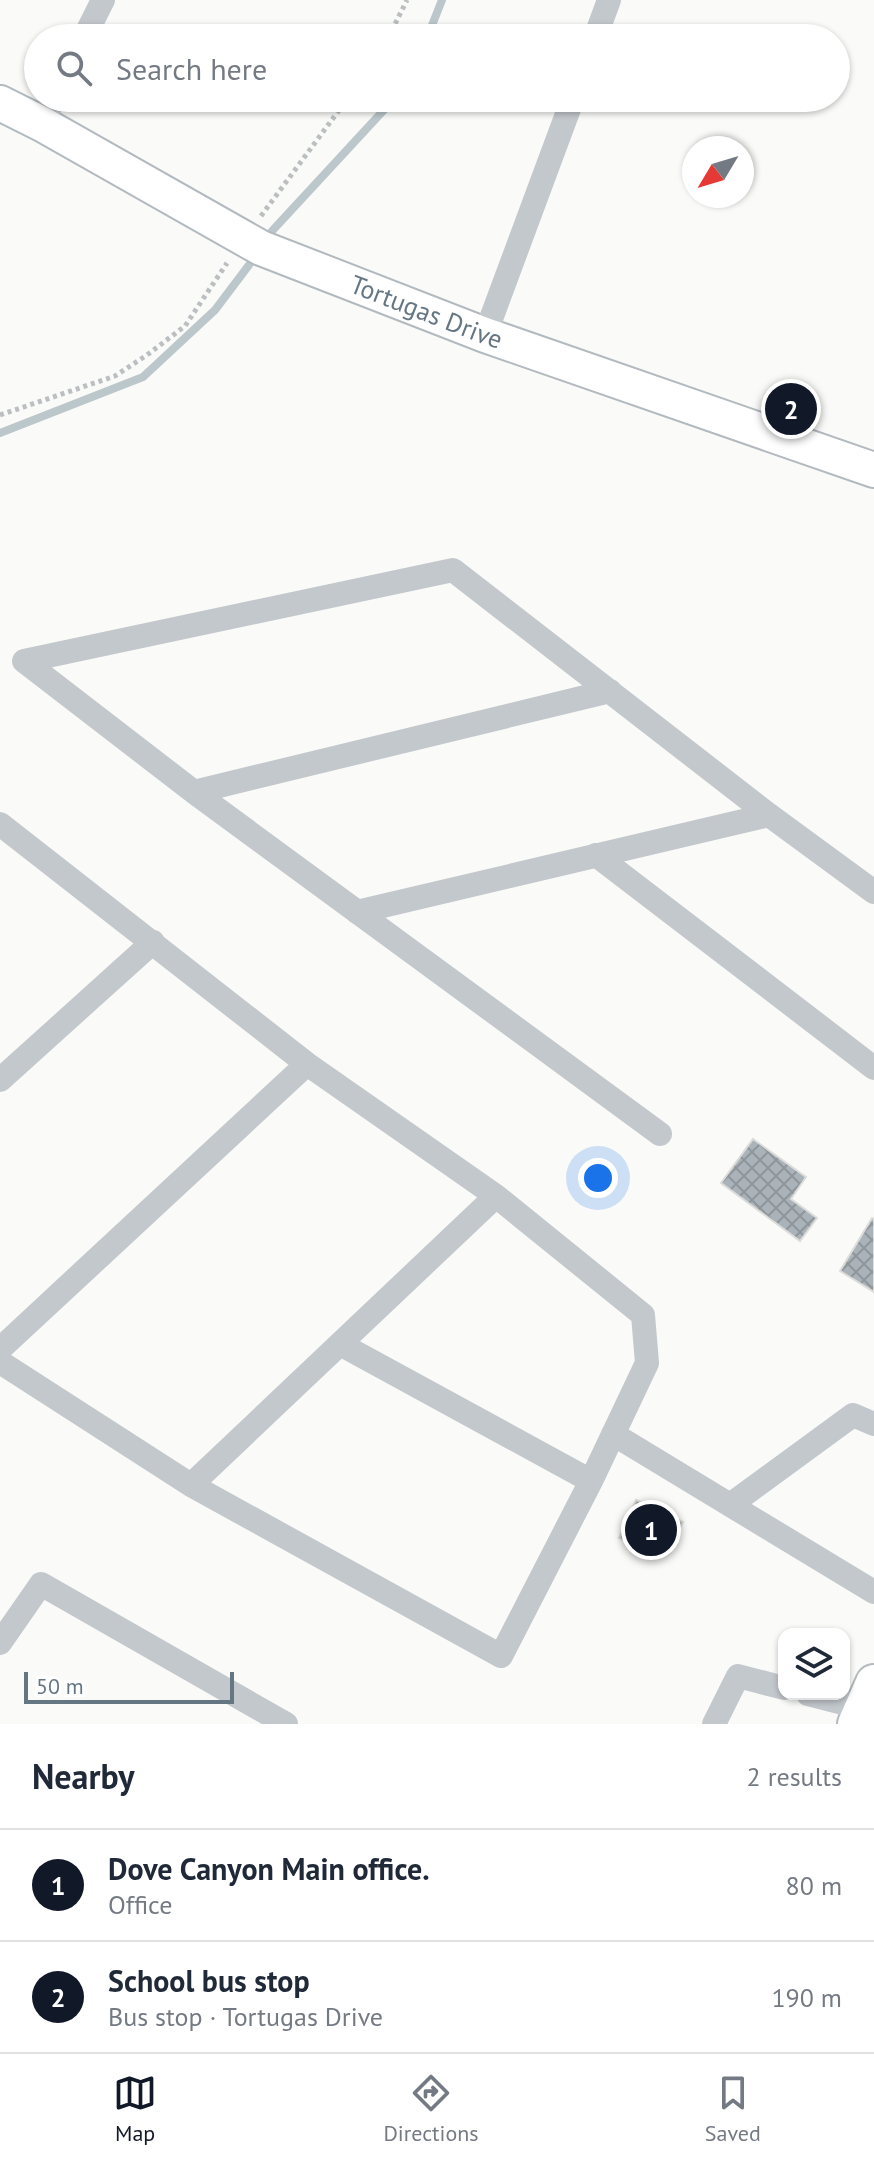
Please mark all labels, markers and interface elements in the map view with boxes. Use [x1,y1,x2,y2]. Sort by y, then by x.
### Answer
search box [24,24,850,112]
icon: search [52,46,96,90]
text: Search here [116,49,267,88]
north arrow [682,136,754,208]
street label: Tortugas Drive [346,267,507,356]
pin: 2 [765,379,817,439]
your location [578,1158,618,1198]
pin: 1 [625,1500,677,1560]
map controls [778,1628,850,1700]
button: layers [778,1628,850,1700]
scale bar [24,1668,234,1704]
text: 50 m [36,1672,84,1700]
text: Nearby [32,1754,134,1798]
text: 2 results [747,1760,842,1793]
text: Dove Canyon Main office. [108,1849,430,1888]
text: 1 [51,1869,65,1902]
text: 80 m [786,1869,842,1902]
text: Office [108,1888,172,1921]
text: School bus stop [108,1961,310,2000]
text: 2 [51,1981,65,2014]
text: 190 m [771,1981,842,2014]
text: Bus stop · Tortugas Drive [108,2000,383,2033]
tab: Map [113,2071,157,2147]
tab: Directions [383,2071,479,2147]
tab: Saved [705,2071,761,2147]

